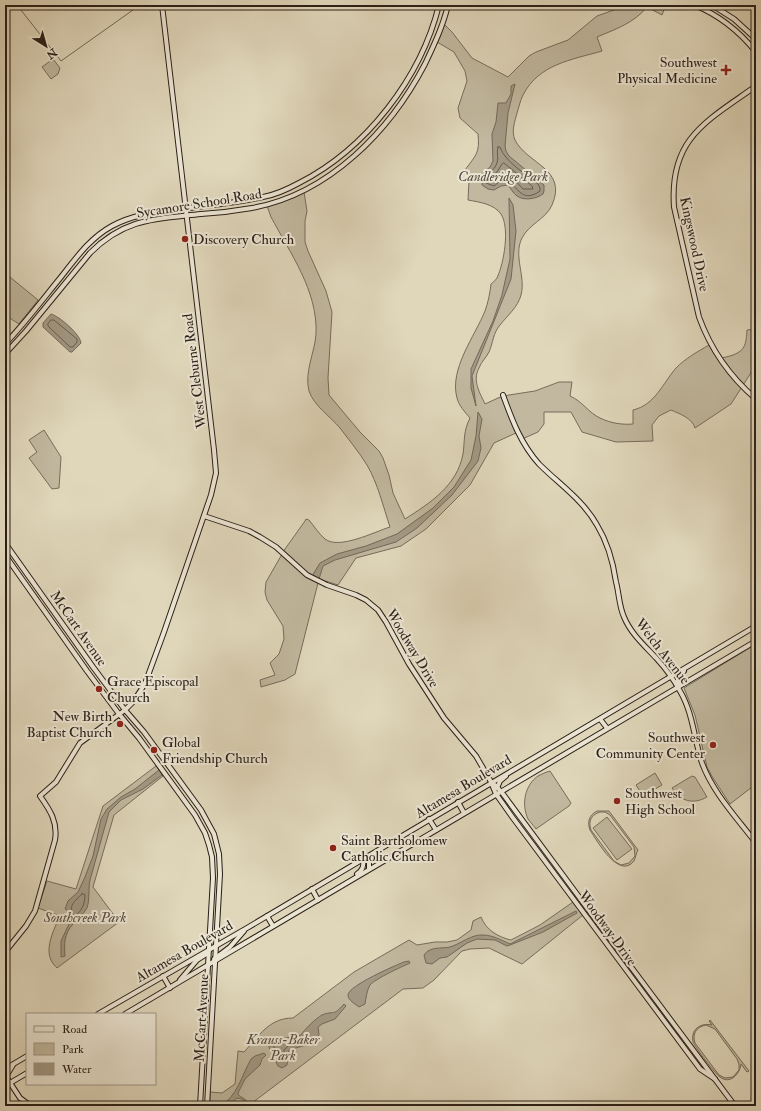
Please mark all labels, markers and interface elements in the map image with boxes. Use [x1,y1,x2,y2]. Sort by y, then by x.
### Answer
north arrow [26,26,66,66]
text: N [43,45,60,62]
place label: Southwest Physical Medicine [617,54,717,88]
marker: Southwest Physical Medicine [720,64,732,76]
park label: Candleridge Park [458,168,548,185]
street label: Sycamore School Road [135,185,263,223]
street label: Kingswood Drive [676,195,713,293]
place label: Discovery Church [193,231,295,249]
marker: Discovery Church [180,234,190,244]
street label: West Cleburne Road [179,313,210,430]
street label: McCart Avenue [46,587,111,669]
street label: Woodway Drive [381,605,443,691]
street label: Welch Avenue [631,614,694,688]
place label: Grace Episcopal Church [107,673,199,706]
marker: Grace Episcopal Church [94,684,104,694]
place label: New Birth Baptist Church [27,708,113,742]
marker: New Birth Baptist Church [115,719,125,729]
place label: Southwest Community Center [596,729,706,763]
place label: Global Friendship Church [162,734,269,768]
marker: Southwest Community Center [708,740,718,750]
marker: Global Friendship Church [149,745,159,755]
street label: Altamesa Boulevard [411,751,514,822]
place label: Southwest High School [625,785,696,818]
marker: Southwest High School [612,796,622,806]
place label: Saint Bartholomew Catholic Church [341,832,448,865]
marker: Saint Bartholomew Catholic Church [328,843,338,853]
street label: Woodway Drive [573,887,641,970]
park label: Southcreek Park [43,909,127,926]
street label: Altamesa Boulevard [132,917,236,987]
street label: McCart Avenue [191,973,212,1062]
legend [26,1013,156,1085]
text: Road [62,1022,87,1037]
park label: Krauss-Baker Park [246,1031,320,1064]
text: Park [62,1042,84,1057]
text: Water [61,1062,92,1077]

